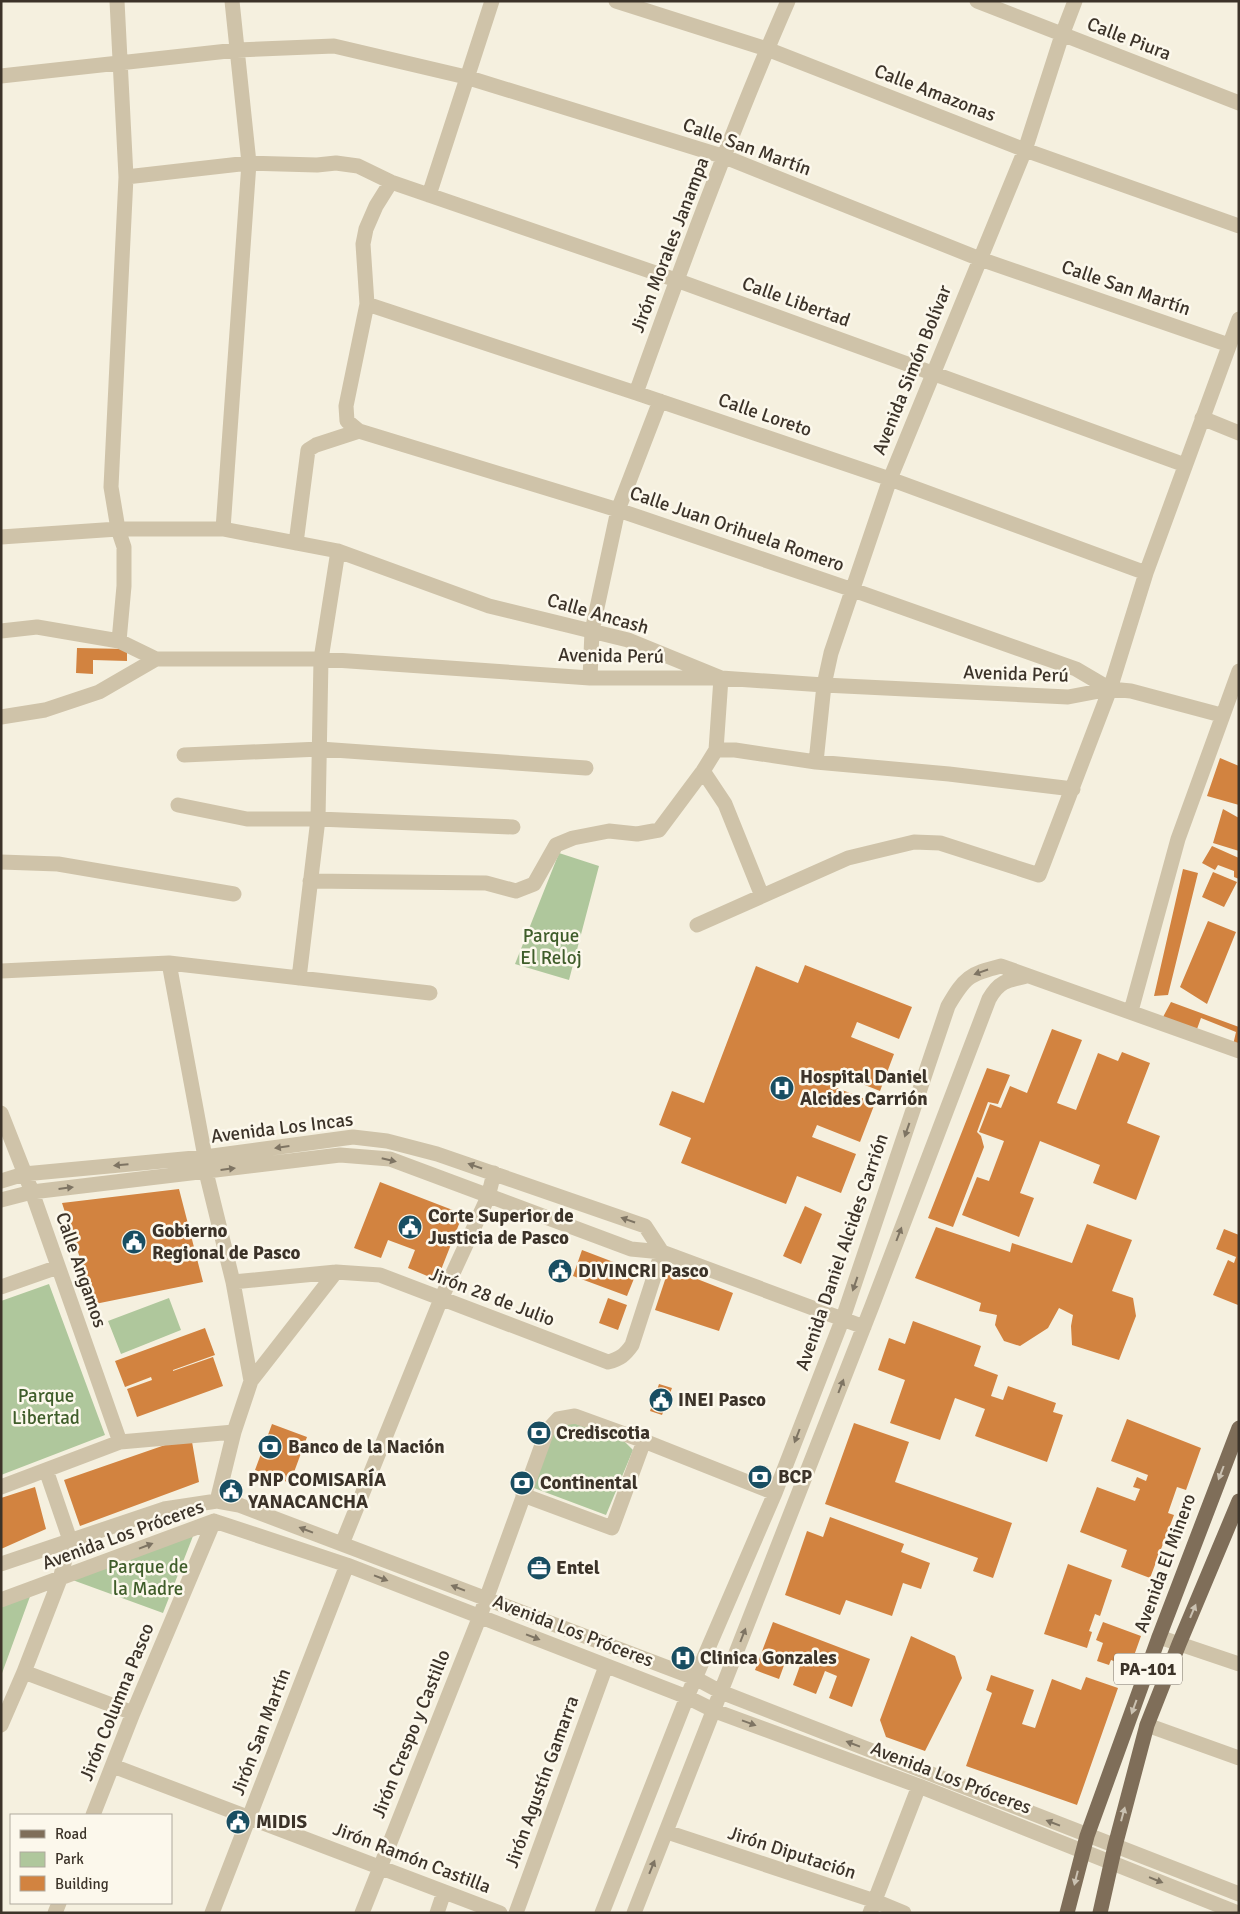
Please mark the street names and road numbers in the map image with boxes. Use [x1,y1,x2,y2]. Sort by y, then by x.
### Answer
street label: Calle Piura [1084,12,1174,66]
street label: Calle Amazonas [871,59,999,127]
street label: Calle San Martín [680,113,814,181]
street label: Jirón Morales Janampa [625,154,715,336]
street label: Calle San Martín [1058,255,1194,321]
street label: Calle Libertad [739,271,853,333]
street label: Avenida Simón Bolívar [867,282,957,458]
street label: Calle Loreto [715,388,815,442]
street label: Calle Juan Orihuela Romero [627,481,848,577]
street label: Calle Ancash [544,588,652,640]
street label: Avenida Perú [558,643,664,669]
street label: Avenida Perú [963,660,1069,688]
street label: Avenida Los Incas [209,1107,355,1149]
street label: Avenida Daniel Alcides Carrión [790,1130,894,1374]
street label: Calle Angamos [50,1209,112,1331]
street label: Jirón 28 de Julio [426,1262,558,1332]
street label: Avenida El Minero [1129,1490,1201,1636]
street label: Avenida Los Próceres [39,1495,207,1575]
street label: Avenida Los Próceres [489,1589,657,1673]
street label: Jirón Columna Pasco [74,1619,160,1784]
street label: Jirón Crespo y Castillo [366,1646,456,1822]
road number: PA-101 [1114,1654,1182,1685]
street label: Jirón San Martín [226,1665,296,1799]
street label: Jirón Agustín Gamarra [500,1693,584,1871]
street label: Avenida Los Próceres [867,1736,1035,1820]
street label: Jirón Ramón Castilla [330,1817,494,1899]
street label: Jirón Diputación [725,1821,859,1885]

